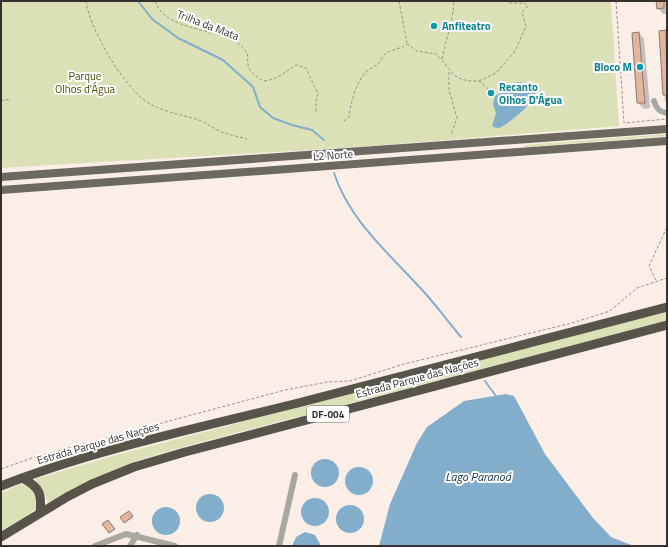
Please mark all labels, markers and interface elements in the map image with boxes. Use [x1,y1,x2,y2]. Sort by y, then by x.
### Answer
street label: Trilha da Mata [175,6,242,44]
place label: Anfiteatro [442,18,491,34]
marker: Anfiteatro [429,21,439,31]
place label: Bloco M [594,59,632,75]
marker: Bloco M [635,62,645,72]
park label: Parque Olhos d'Água [55,68,116,97]
place label: Recanto Olhos D'Água [499,79,562,108]
marker: Recanto Olhos D'Água [486,88,496,98]
street label: L2 Norte [312,146,354,164]
street label: Estrada Parque das Nações [354,354,480,402]
road number: DF-004 [307,406,349,422]
street label: Estrada Parque das Nações [35,418,161,468]
water label: Lago Paranoá [445,467,512,486]

